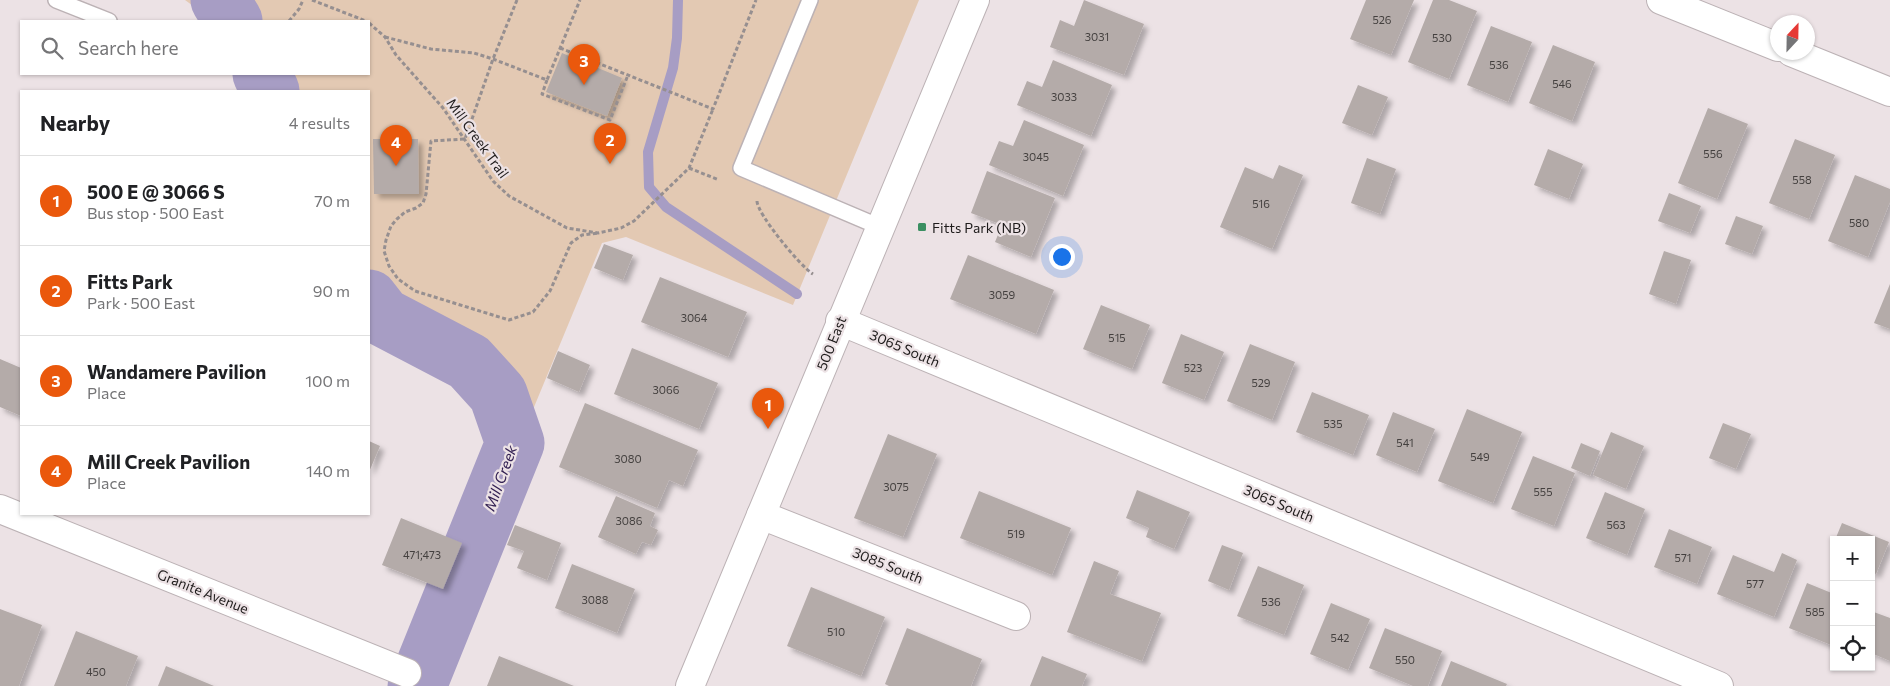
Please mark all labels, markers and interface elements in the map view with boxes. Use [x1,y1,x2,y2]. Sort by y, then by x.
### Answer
house number: 526 [1372,13,1392,26]
north arrow [1770,15,1815,60]
search box [20,20,370,75]
house number: 3031 [1085,30,1109,43]
house number: 530 [1432,31,1452,44]
icon: search [38,34,66,62]
text: Search here [78,36,178,59]
pin: 3 [568,44,600,85]
house number: 536 [1489,58,1509,71]
house number: 546 [1552,77,1572,90]
house number: 3033 [1051,90,1077,103]
street label: Mill Creek Trail [443,95,513,181]
text: Nearby [40,110,110,135]
text: 4 results [289,113,350,132]
pin: 2 [594,123,626,164]
pin: 4 [380,125,412,166]
house number: 556 [1703,147,1723,160]
house number: 3045 [1023,150,1049,163]
house number: 558 [1792,173,1812,186]
text: 500 E @ 3066 S [87,180,225,203]
text: 1 [52,191,60,210]
text: 70 m [314,191,350,210]
house number: 516 [1252,197,1270,210]
text: Bus stop · 500 East [87,203,224,222]
house number: 580 [1849,216,1869,229]
place label: Fitts Park (NB) [932,219,1026,236]
marker: Fitts Park (NB) [916,221,928,233]
your location [1049,244,1075,270]
text: Fitts Park [87,270,173,293]
text: 2 [51,281,61,300]
text: 90 m [313,281,350,300]
house number: 3059 [989,288,1016,301]
text: Park · 500 East [87,293,195,312]
house number: 3064 [681,311,708,324]
street label: 500 East [812,313,850,372]
street label: 3065 South [867,326,943,370]
house number: 515 [1108,331,1126,344]
text: Wandamere Pavilion [87,360,266,383]
house number: 523 [1184,361,1202,374]
text: 3 [51,371,61,390]
text: 100 m [305,371,350,390]
house number: 529 [1251,376,1271,389]
text: Place [87,383,126,402]
house number: 3066 [653,383,680,396]
pin: 1 [752,388,784,429]
house number: 535 [1324,417,1342,430]
house number: 541 [1396,436,1414,449]
water label: Mill Creek [480,442,520,513]
text: Mill Creek Pavilion [87,450,250,473]
house number: 549 [1470,450,1490,463]
house number: 3080 [614,452,642,465]
text: 4 [51,461,61,480]
text: 140 m [306,461,350,480]
text: Place [87,473,126,492]
house number: 3075 [883,480,909,493]
street label: 3065 South [1241,481,1317,525]
house number: 555 [1534,485,1552,498]
house number: 3086 [616,514,643,527]
house number: 563 [1606,518,1626,531]
house number: 519 [1007,527,1025,540]
map controls [1830,536,1875,671]
button: + [1830,536,1875,581]
street label: 3085 South [850,543,926,587]
house number: 471;473 [403,548,441,562]
house number: 571 [1675,551,1691,564]
street label: Granite Avenue [155,565,251,617]
house number: 577 [1746,577,1764,590]
button: − [1830,581,1875,626]
house number: 3088 [582,593,609,606]
house number: 536 [1261,595,1281,608]
house number: 585 [1805,605,1825,618]
house number: 510 [827,625,845,638]
button: locate [1830,626,1875,671]
house number: 542 [1331,631,1349,644]
house number: 550 [1395,653,1415,666]
house number: 450 [86,665,106,678]

